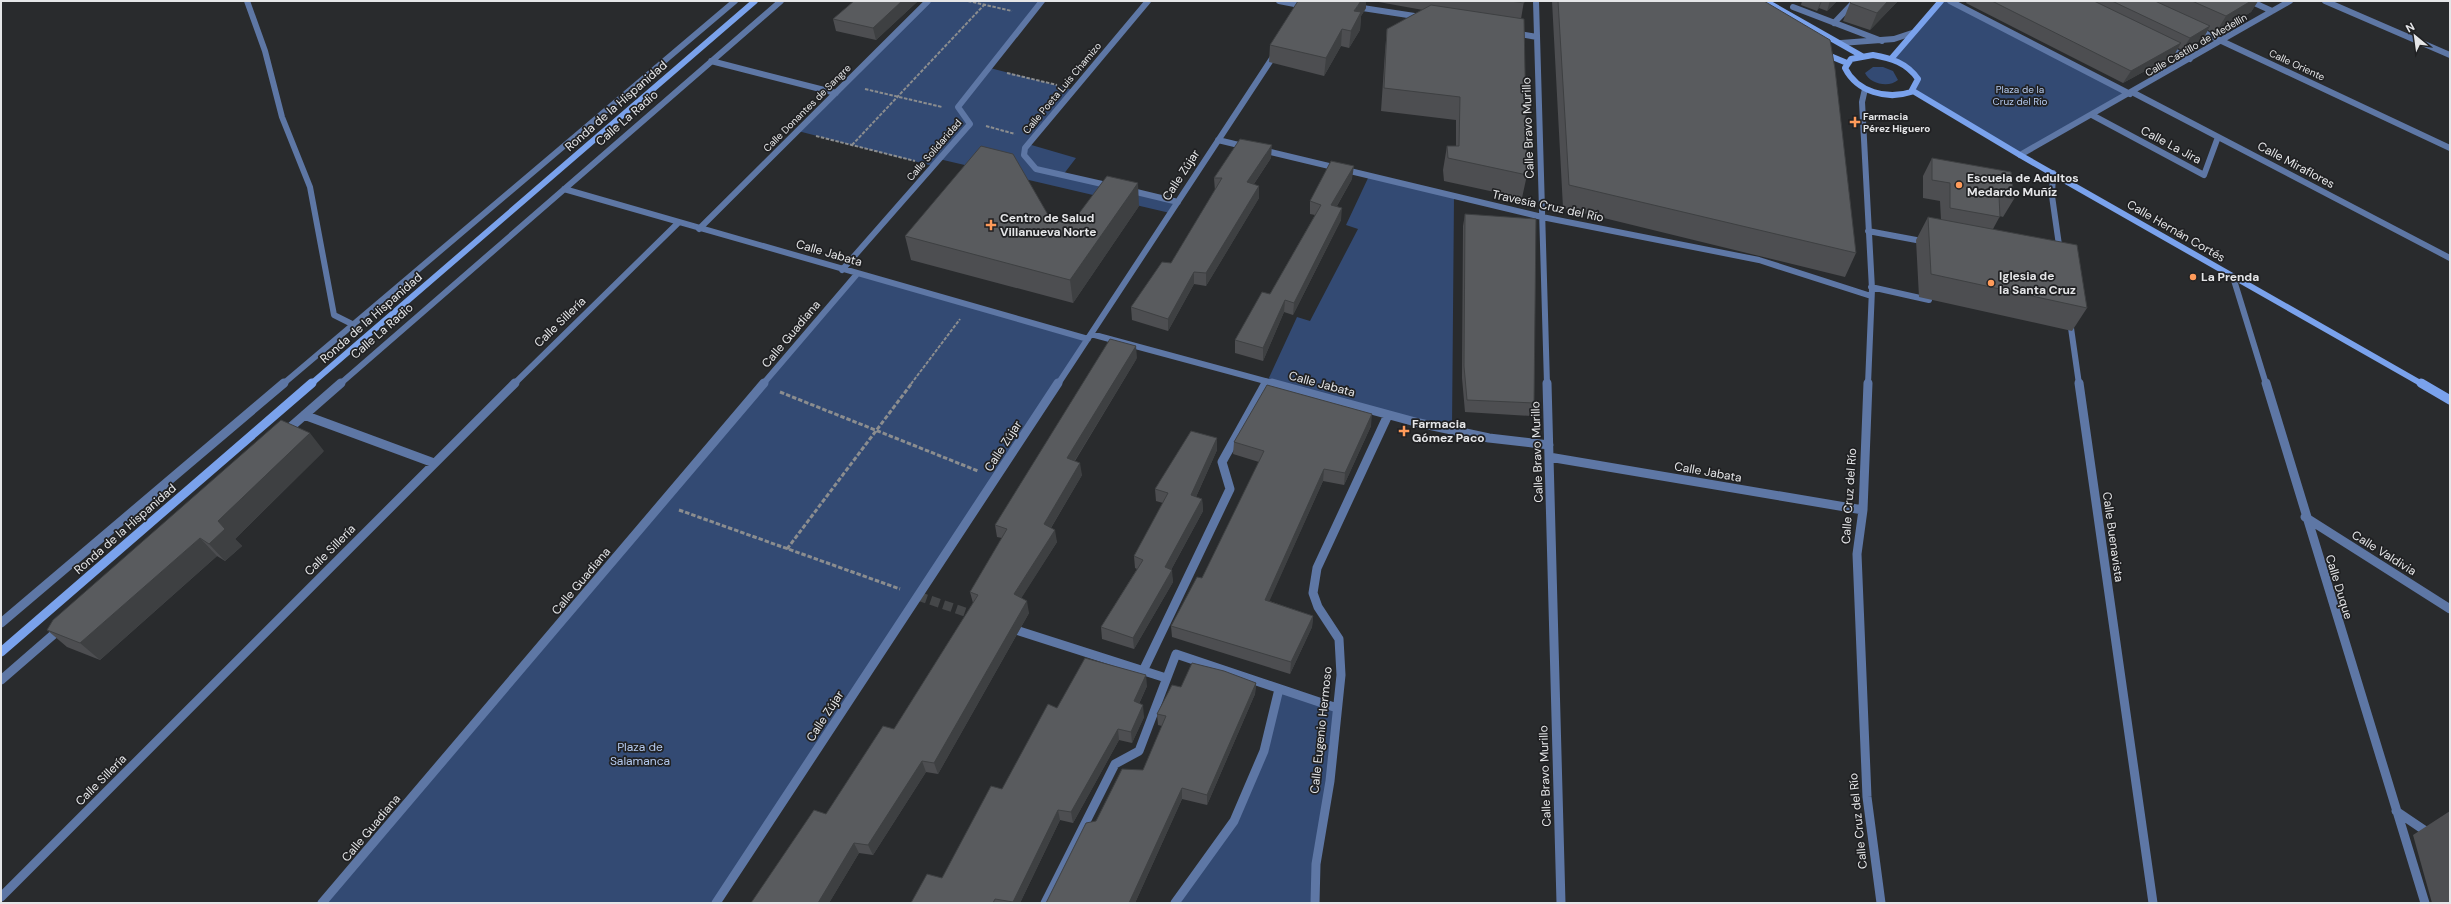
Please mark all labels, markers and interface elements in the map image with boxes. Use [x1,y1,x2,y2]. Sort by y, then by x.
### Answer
street label: Calle Castillo de Medellín [2143,10,2249,79]
north arrow [2395,16,2435,56]
text: N [2403,19,2417,35]
street label: Calle Poeta Luis Chamizo [1020,39,1104,136]
street label: Calle Oriente [2267,46,2327,84]
street label: Ronda de la Hispanidad [562,57,670,155]
street label: Calle Donantes de Sangre [760,61,854,155]
street label: Calle Bravo Murillo [1518,77,1538,179]
park label: Plaza de la Cruz del Río [1993,83,2047,108]
street label: Calle La Radio [592,87,662,149]
place label: Farmacia Pérez Higuero [1863,110,1930,135]
street label: Calle Solidaridad [904,116,964,184]
marker: Farmacia Pérez Higuero [1850,117,1860,127]
street label: Calle La Jira [2138,122,2204,168]
street label: Calle Miraflores [2255,138,2337,192]
street label: Calle Zújar [1159,146,1204,204]
place label: Escuela de Adultos Medardo Muñíz [1967,170,2079,200]
marker: Escuela de Adultos Medardo Muñíz [1954,180,1964,190]
street label: Travesía Cruz del Río [1491,186,1605,226]
street label: Calle Hernán Cortés [2124,196,2228,266]
place label: Centro de Salud Villanueva Norte [1000,210,1097,240]
marker: Centro de Salud Villanueva Norte [985,219,997,231]
street label: Calle Jabata [794,236,864,270]
place label: Iglesia de la Santa Cruz [1999,268,2076,298]
street label: Ronda de la Hispanidad [317,269,425,367]
place label: La Prenda [2201,269,2259,285]
marker: La Prenda [2188,272,2198,282]
marker: Iglesia de la Santa Cruz [1986,278,1996,288]
street label: Calle Sillería [531,293,589,351]
street label: Calle Guadiana [758,297,824,371]
street label: Calle La Radio [347,300,417,362]
street label: Calle Jabata [1287,367,1357,401]
street label: Calle Bravo Murillo [1527,401,1547,503]
place label: Farmacia Gómez Paco [1412,416,1484,446]
street label: Calle Zújar [981,417,1026,475]
marker: Farmacia Gómez Paco [1399,426,1409,436]
street label: Calle Cruz del Río [1838,447,1860,545]
street label: Calle Jabata [1673,458,1743,486]
street label: Ronda de la Hispanidad [71,480,179,578]
street label: Calle Buenavista [2099,491,2127,583]
street label: Calle Sillería [301,521,359,579]
street label: Calle Valdivia [2349,527,2419,579]
street label: Calle Guadiana [548,544,614,618]
street label: Calle Duque [2322,553,2356,621]
street label: Calle Eugenio Hermoso [1306,666,1336,794]
street label: Calle Zújar [803,687,848,745]
street label: Calle Bravo Murillo [1535,725,1555,827]
park label: Plaza de Salamanca [610,739,670,769]
street label: Calle Sillería [72,751,130,809]
street label: Calle Cruz del Río [1845,772,1871,870]
street label: Calle Guadiana [338,791,404,865]

